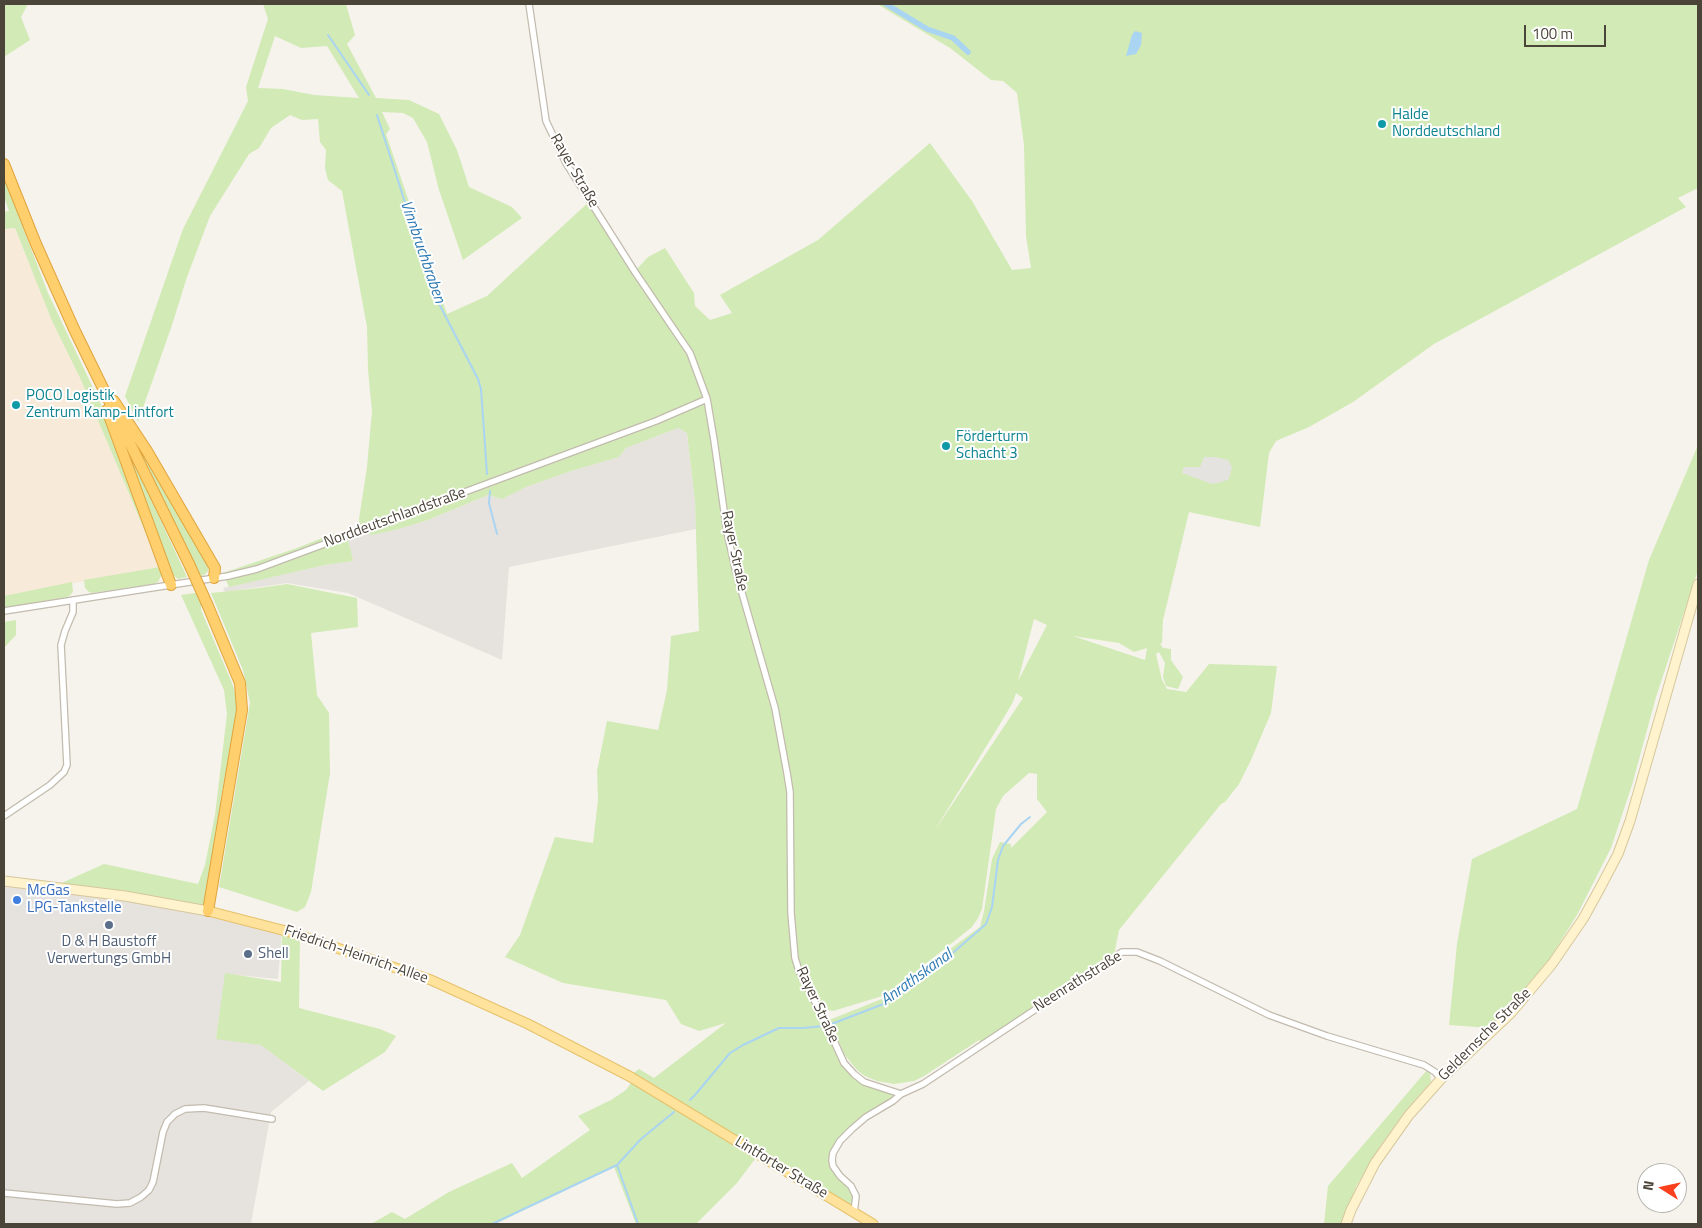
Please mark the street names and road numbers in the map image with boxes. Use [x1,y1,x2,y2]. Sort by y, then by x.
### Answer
street label: Rayer Straße [546,131,602,211]
street label: Norddeutschlandstraße [322,484,468,552]
street label: Rayer Straße [717,509,751,593]
street label: Friedrich-Heinrich-Allee [282,922,430,988]
street label: Neenrathstraße [1031,948,1125,1016]
street label: Rayer Straße [792,964,842,1046]
street label: Geldernsche Straße [1435,985,1535,1085]
street label: Lintforter Straße [731,1133,831,1203]

